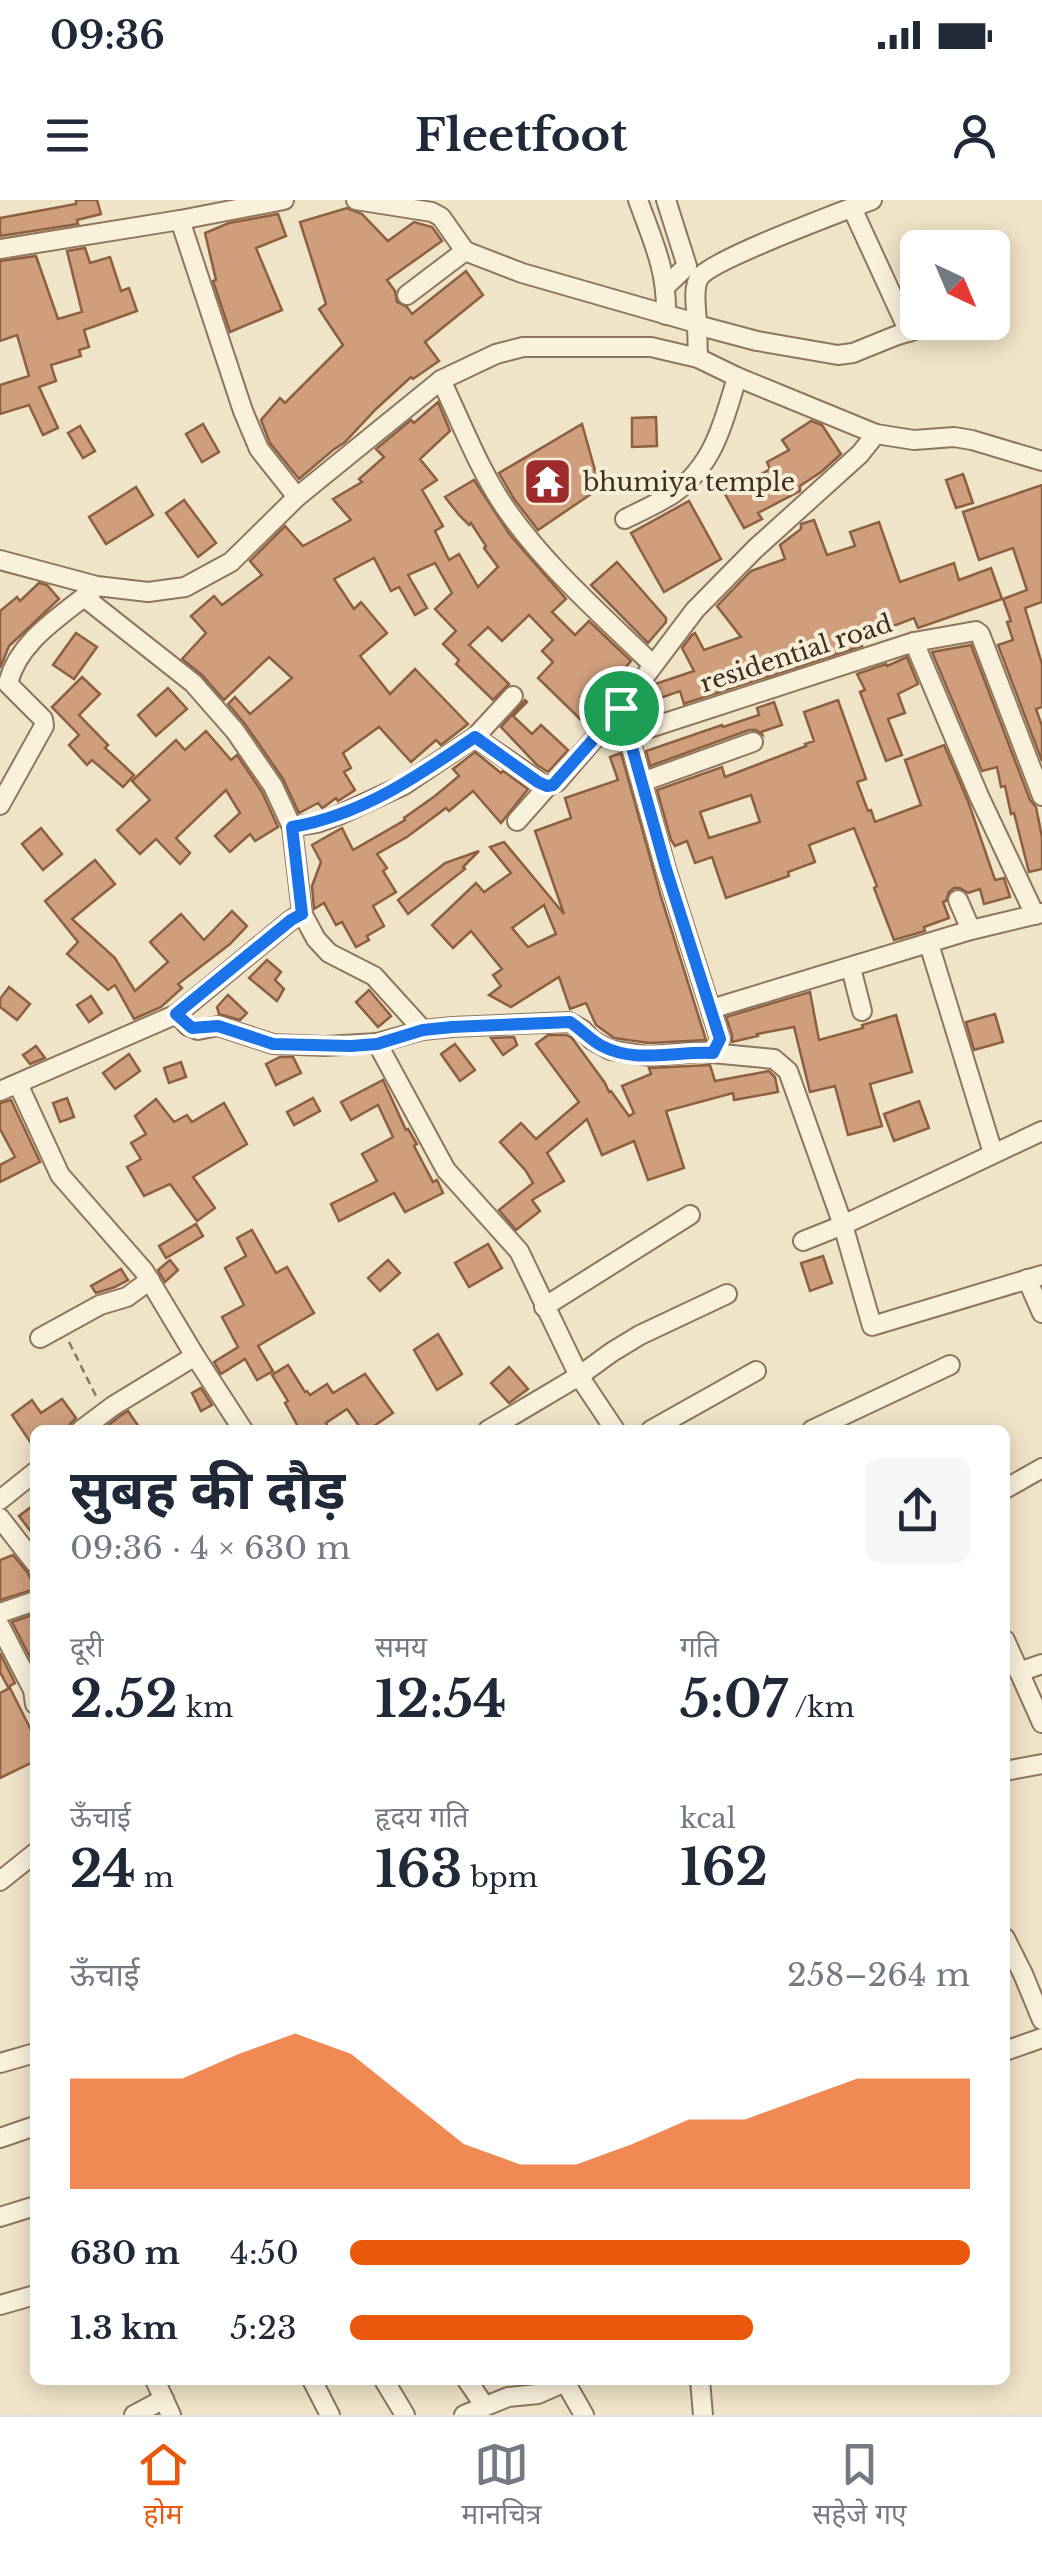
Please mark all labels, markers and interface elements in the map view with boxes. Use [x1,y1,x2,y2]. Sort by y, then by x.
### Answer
text: 09:36 [50,12,165,59]
text: Fleetfoot [415,107,627,163]
icon: menu [40,108,95,163]
icon: person [947,108,1002,163]
north arrow [900,230,1010,340]
map controls [900,230,1010,340]
temple icon: bhumiya temple [522,456,574,508]
place label: bhumiya temple [582,467,795,498]
street label: residential road [696,608,896,699]
pin [579,666,664,751]
icon: arrive [594,681,649,736]
text: सुबह की दौड़ [70,1456,345,1524]
button: share [865,1458,970,1563]
text: 09:36 · 4 × 630 m [70,1528,351,1568]
text: दूरी [70,1630,104,1665]
text: समय [375,1630,427,1665]
text: गति [680,1630,719,1665]
text: 2.52 [70,1668,178,1731]
text: 12:54 [375,1668,507,1731]
text: 5:07 [680,1668,788,1731]
text: km [178,1690,233,1725]
text: /km [788,1690,855,1725]
text: ऊँचाई [70,1800,131,1835]
text: हृदय गति [375,1800,469,1835]
text: kcal [680,1801,736,1836]
text: 162 [680,1836,768,1899]
text: 24 [70,1838,136,1901]
text: 163 [375,1838,462,1901]
text: m [136,1860,174,1895]
text: bpm [462,1860,538,1895]
text: ऊँचाई [70,1955,139,1995]
text: 258–264 m [787,1955,970,1995]
text: 630 m [70,2233,180,2273]
text: 4:50 [230,2233,299,2273]
text: 1.3 km [70,2308,178,2348]
text: 5:23 [230,2308,297,2348]
tab: होम [136,2437,191,2535]
tab: मानचित्र [462,2437,542,2535]
tab: सहेजे गए [813,2437,906,2535]

